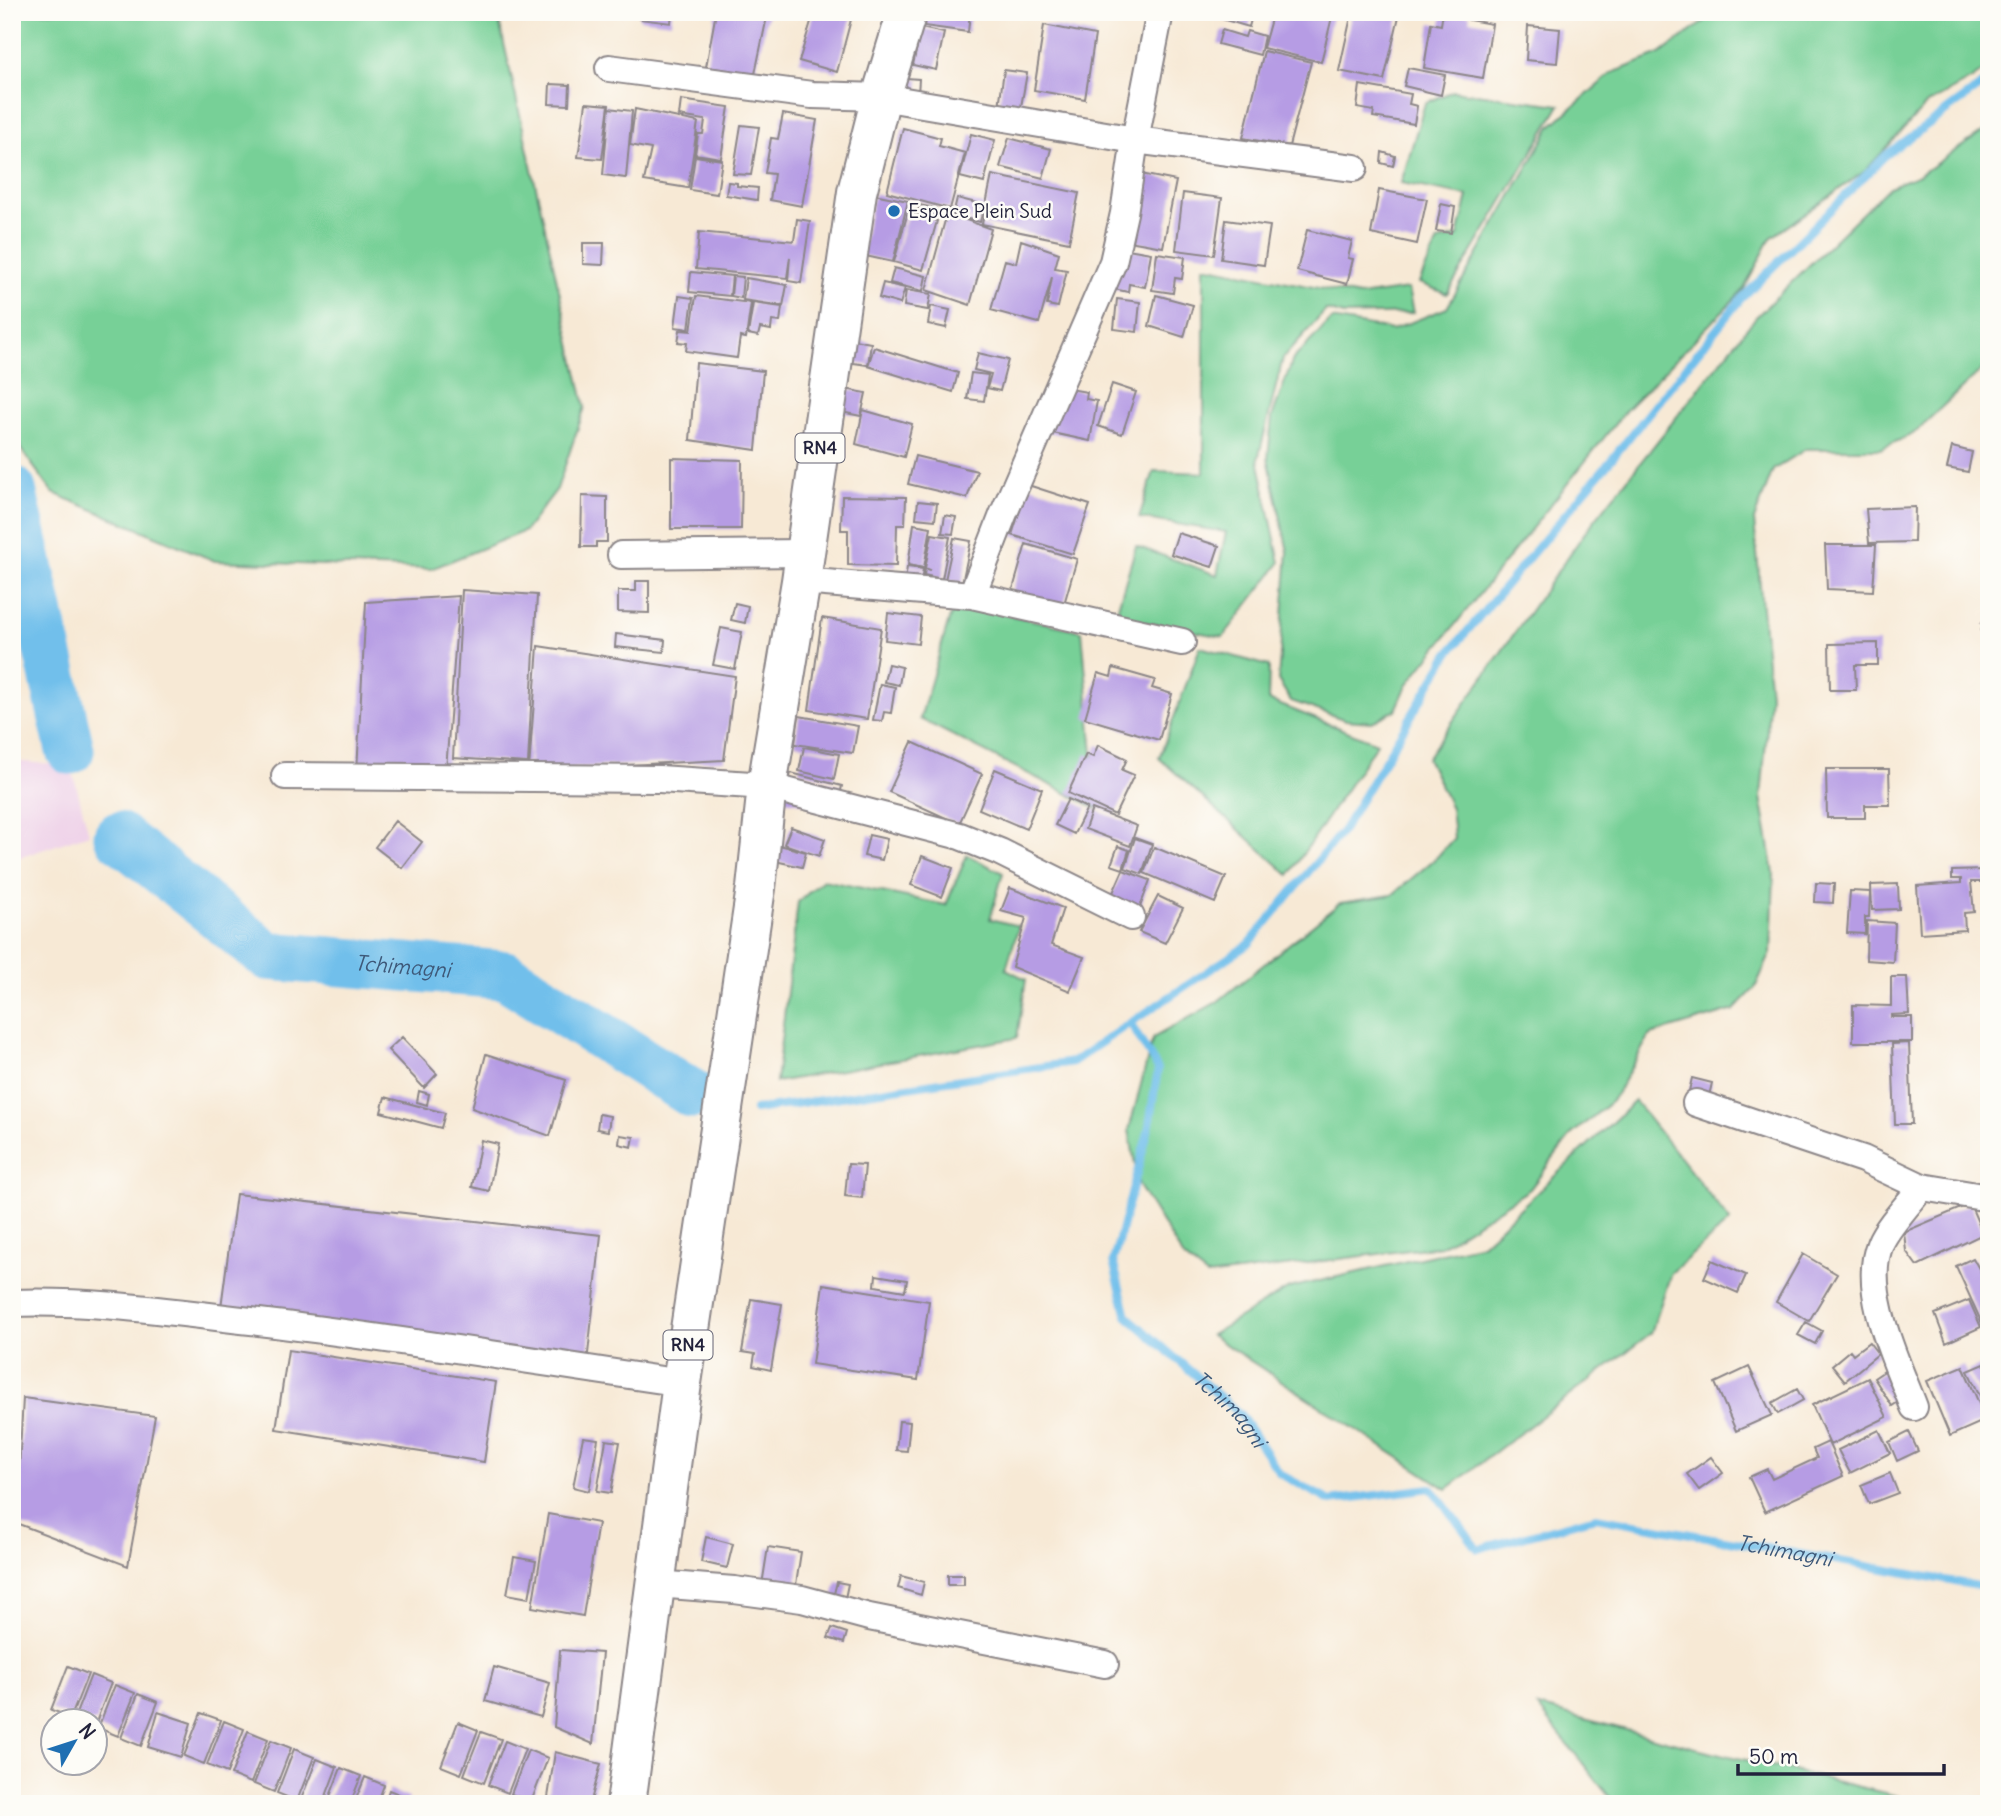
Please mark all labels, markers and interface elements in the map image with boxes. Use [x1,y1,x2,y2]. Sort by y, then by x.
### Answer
place label: Espace Plein Sud [908,199,1052,223]
marker: Espace Plein Sud [886,203,902,219]
road number: RN4 [796,434,844,462]
water label: Tchimagni [354,949,454,984]
road number: RN4 [664,1330,712,1360]
water label: Tchimagni [1187,1365,1274,1455]
water label: Tchimagni [1735,1529,1837,1573]
north arrow [38,1708,108,1778]
text: N [74,1719,101,1744]
scale bar [1738,1732,1945,1776]
text: 50 m [1749,1743,1798,1770]

